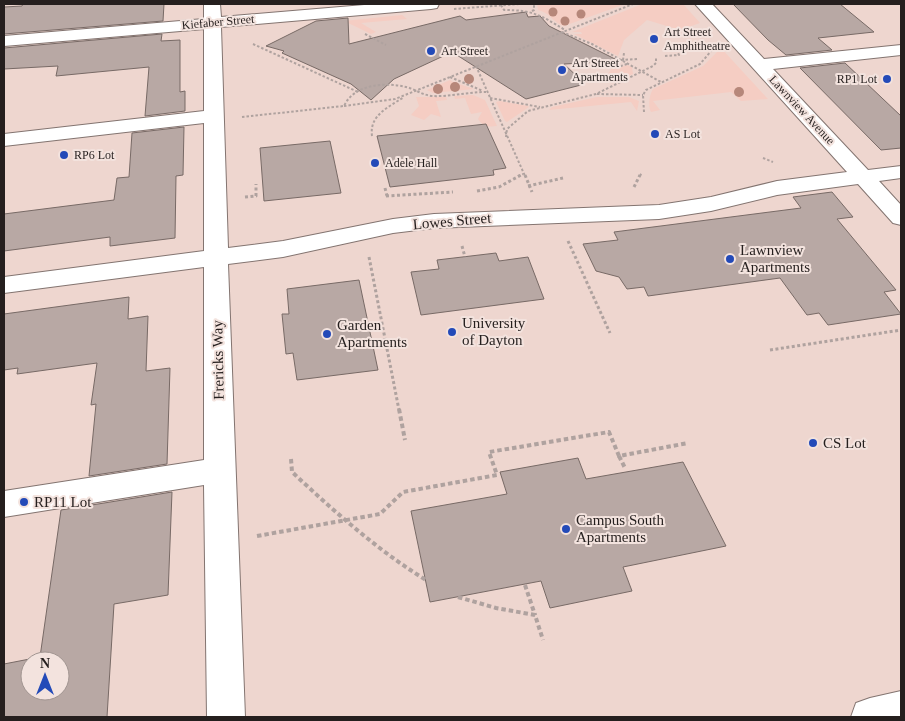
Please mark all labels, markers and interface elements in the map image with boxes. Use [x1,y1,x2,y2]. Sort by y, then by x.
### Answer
street label: Kiefaber Street [181,12,256,32]
place label: Art Street Amphitheatre [664,25,730,53]
marker: Art Street Amphitheatre [648,33,660,45]
place label: Art Street [441,44,489,58]
marker: Art Street [425,45,437,57]
place label: Art Street Apartments [572,56,628,84]
marker: Art Street Apartments [556,64,568,76]
place label: RP1 Lot [837,72,878,86]
street label: Lawnview Avenue [766,73,838,147]
marker: RP1 Lot [881,73,893,85]
place label: AS Lot [665,127,701,141]
marker: AS Lot [649,128,661,140]
place label: RP6 Lot [74,148,115,162]
marker: RP6 Lot [58,149,70,161]
place label: Adele Hall [385,156,438,170]
marker: Adele Hall [369,157,381,169]
street label: Lowes Street [412,210,493,232]
place label: Lawnview Apartments [740,242,810,275]
marker: Lawnview Apartments [724,253,736,265]
place label: University of Dayton [462,315,526,348]
place label: Garden Apartments [337,317,407,350]
street label: Frericks Way [209,319,227,400]
marker: University of Dayton [446,326,458,338]
marker: Garden Apartments [321,328,333,340]
place label: CS Lot [823,435,867,451]
marker: CS Lot [807,437,819,449]
place label: RP11 Lot [34,494,92,510]
marker: RP11 Lot [18,496,30,508]
place label: Campus South Apartments [576,512,664,545]
marker: Campus South Apartments [560,523,572,535]
north arrow [20,651,70,701]
text: N [40,656,50,671]

